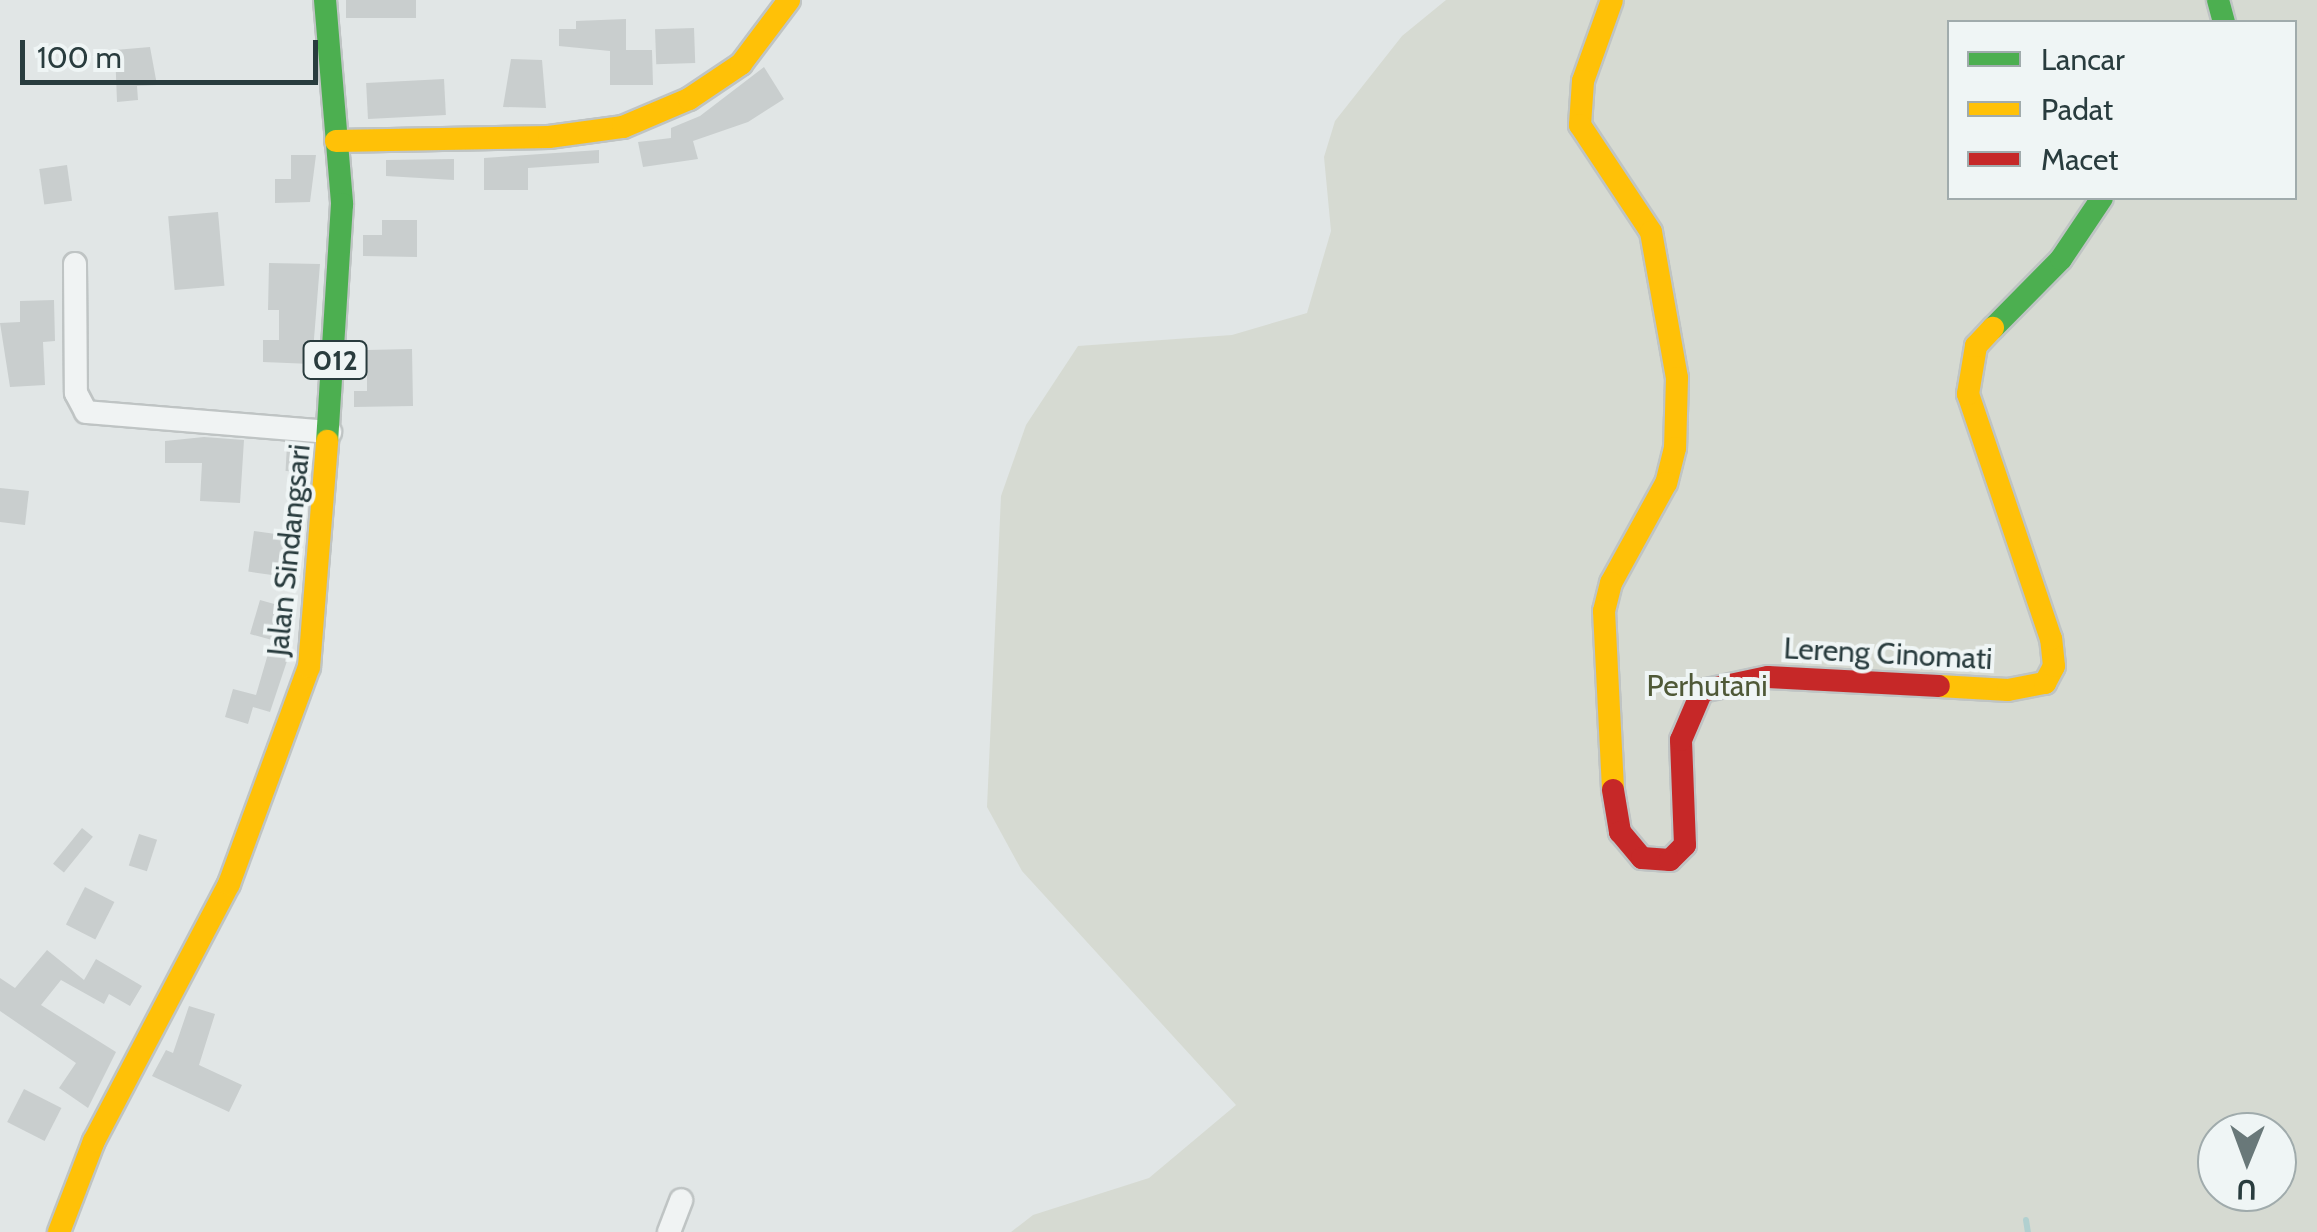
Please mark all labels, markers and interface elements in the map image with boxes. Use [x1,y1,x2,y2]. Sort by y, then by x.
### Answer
scale bar [25,20,322,82]
legend [1947,20,2297,200]
text: 100 m [37,39,122,76]
text: Lancar [2041,41,2125,78]
text: Padat [2041,91,2113,128]
text: Macet [2041,141,2118,178]
road number: 012 [302,337,368,383]
street label: Jalan Sindangsari [260,442,318,658]
street label: Lereng Cinomati [1783,631,1993,677]
park label: Perhutani [1646,668,1768,704]
north arrow [2197,1112,2297,1212]
text: U [2236,1173,2257,1207]

